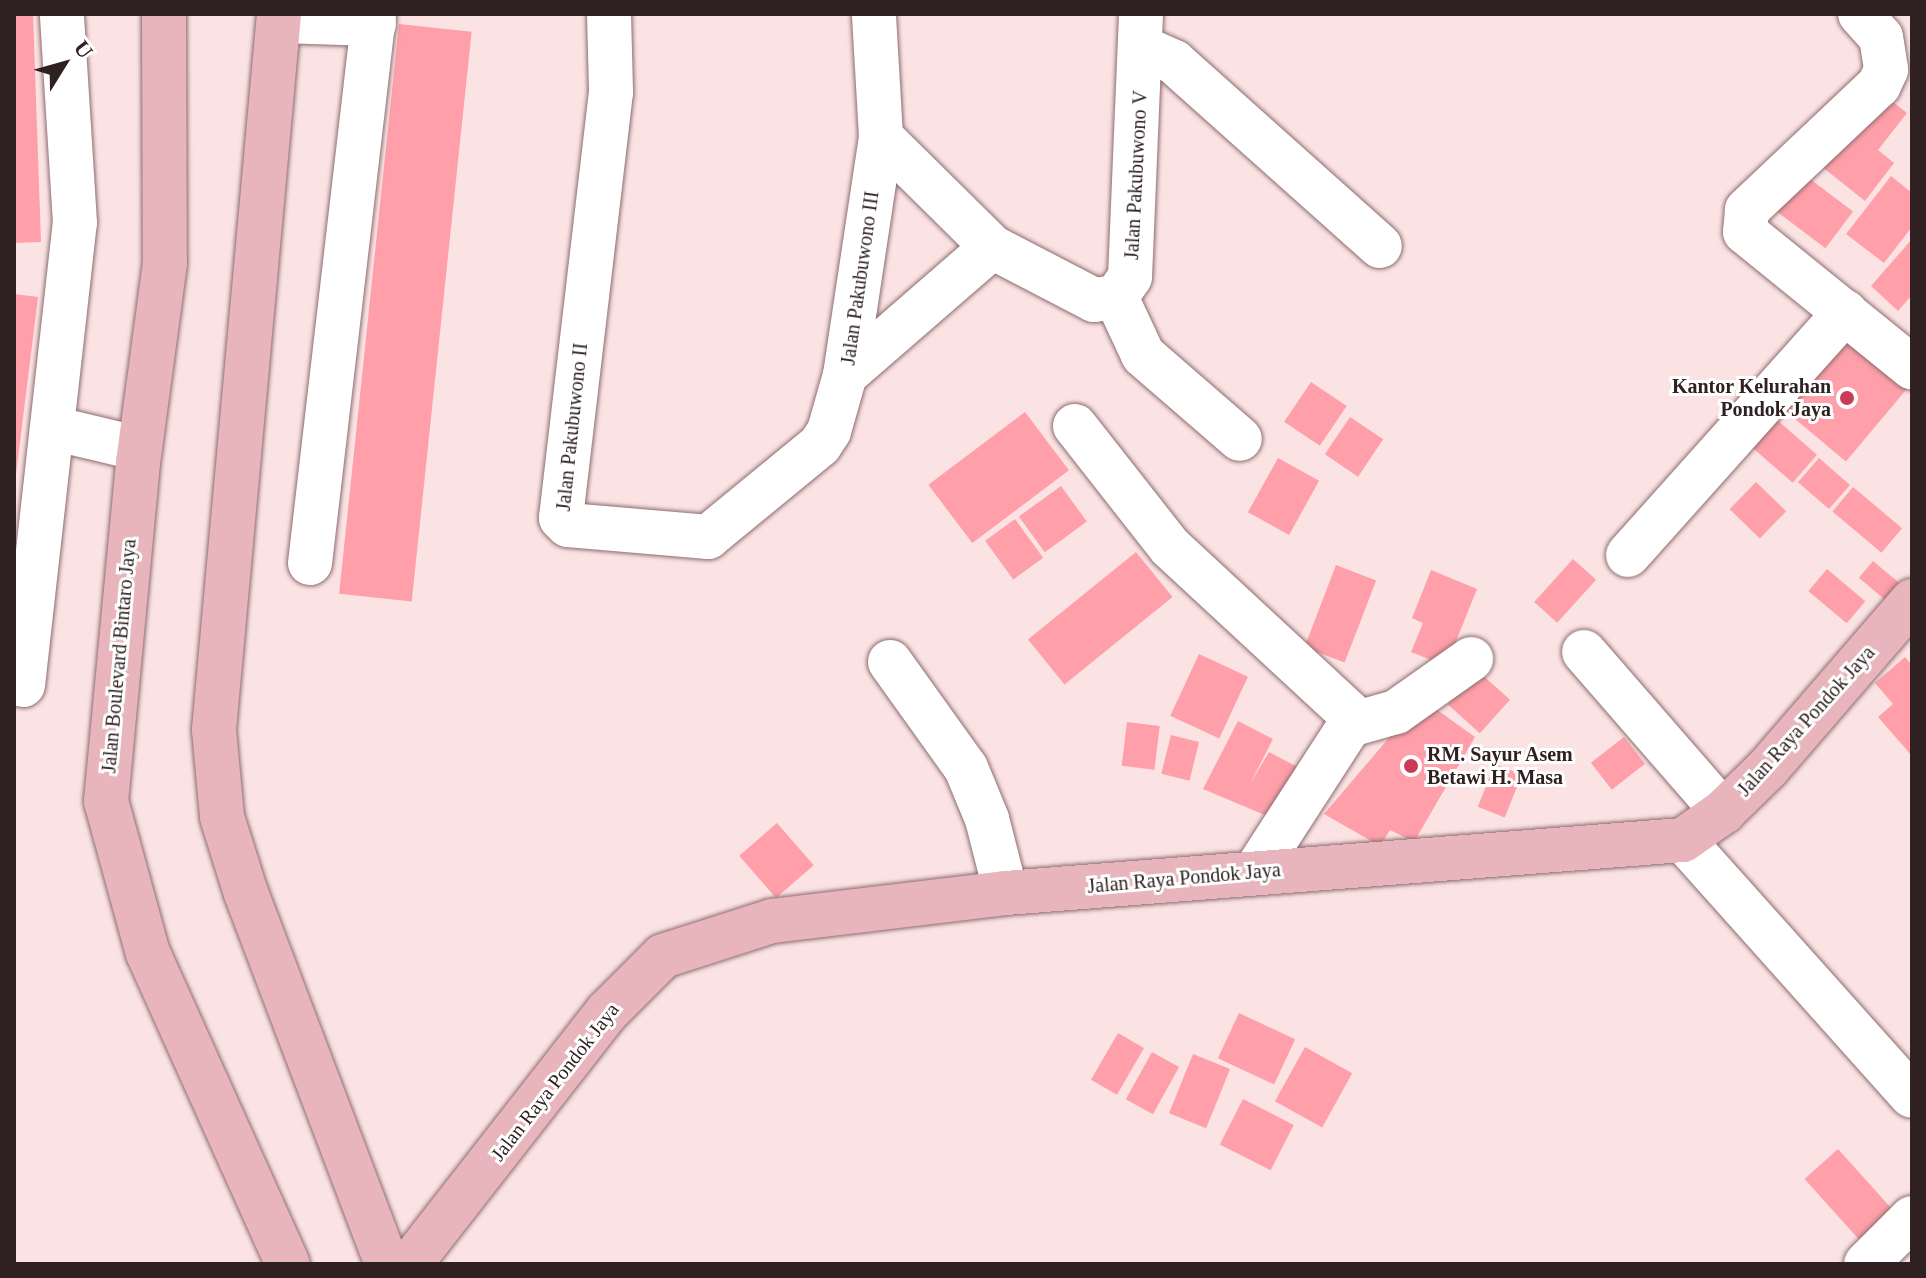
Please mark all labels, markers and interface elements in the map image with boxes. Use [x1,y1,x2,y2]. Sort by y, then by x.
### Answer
north arrow [24,24,104,104]
text: U [69,35,98,63]
street label: Jalan Pakubuwono V [1120,89,1152,261]
street label: Jalan Pakubuwono III [836,189,884,367]
street label: Jalan Pakubuwono II [551,342,593,512]
place label: Kantor Kelurahan Pondok Jaya [1672,374,1831,421]
marker: Kantor Kelurahan Pondok Jaya [1838,389,1856,407]
street label: Jalan Boulevard Bintaro Jaya [97,538,141,774]
street label: Jalan Raya Pondok Jaya [1732,641,1880,801]
place label: RM. Sayur Asem Betawi H. Masa [1427,742,1574,789]
marker: RM. Sayur Asem Betawi H. Masa [1402,757,1420,775]
street label: Jalan Raya Pondok Jaya [1086,858,1282,898]
street label: Jalan Raya Pondok Jaya [486,998,624,1166]

